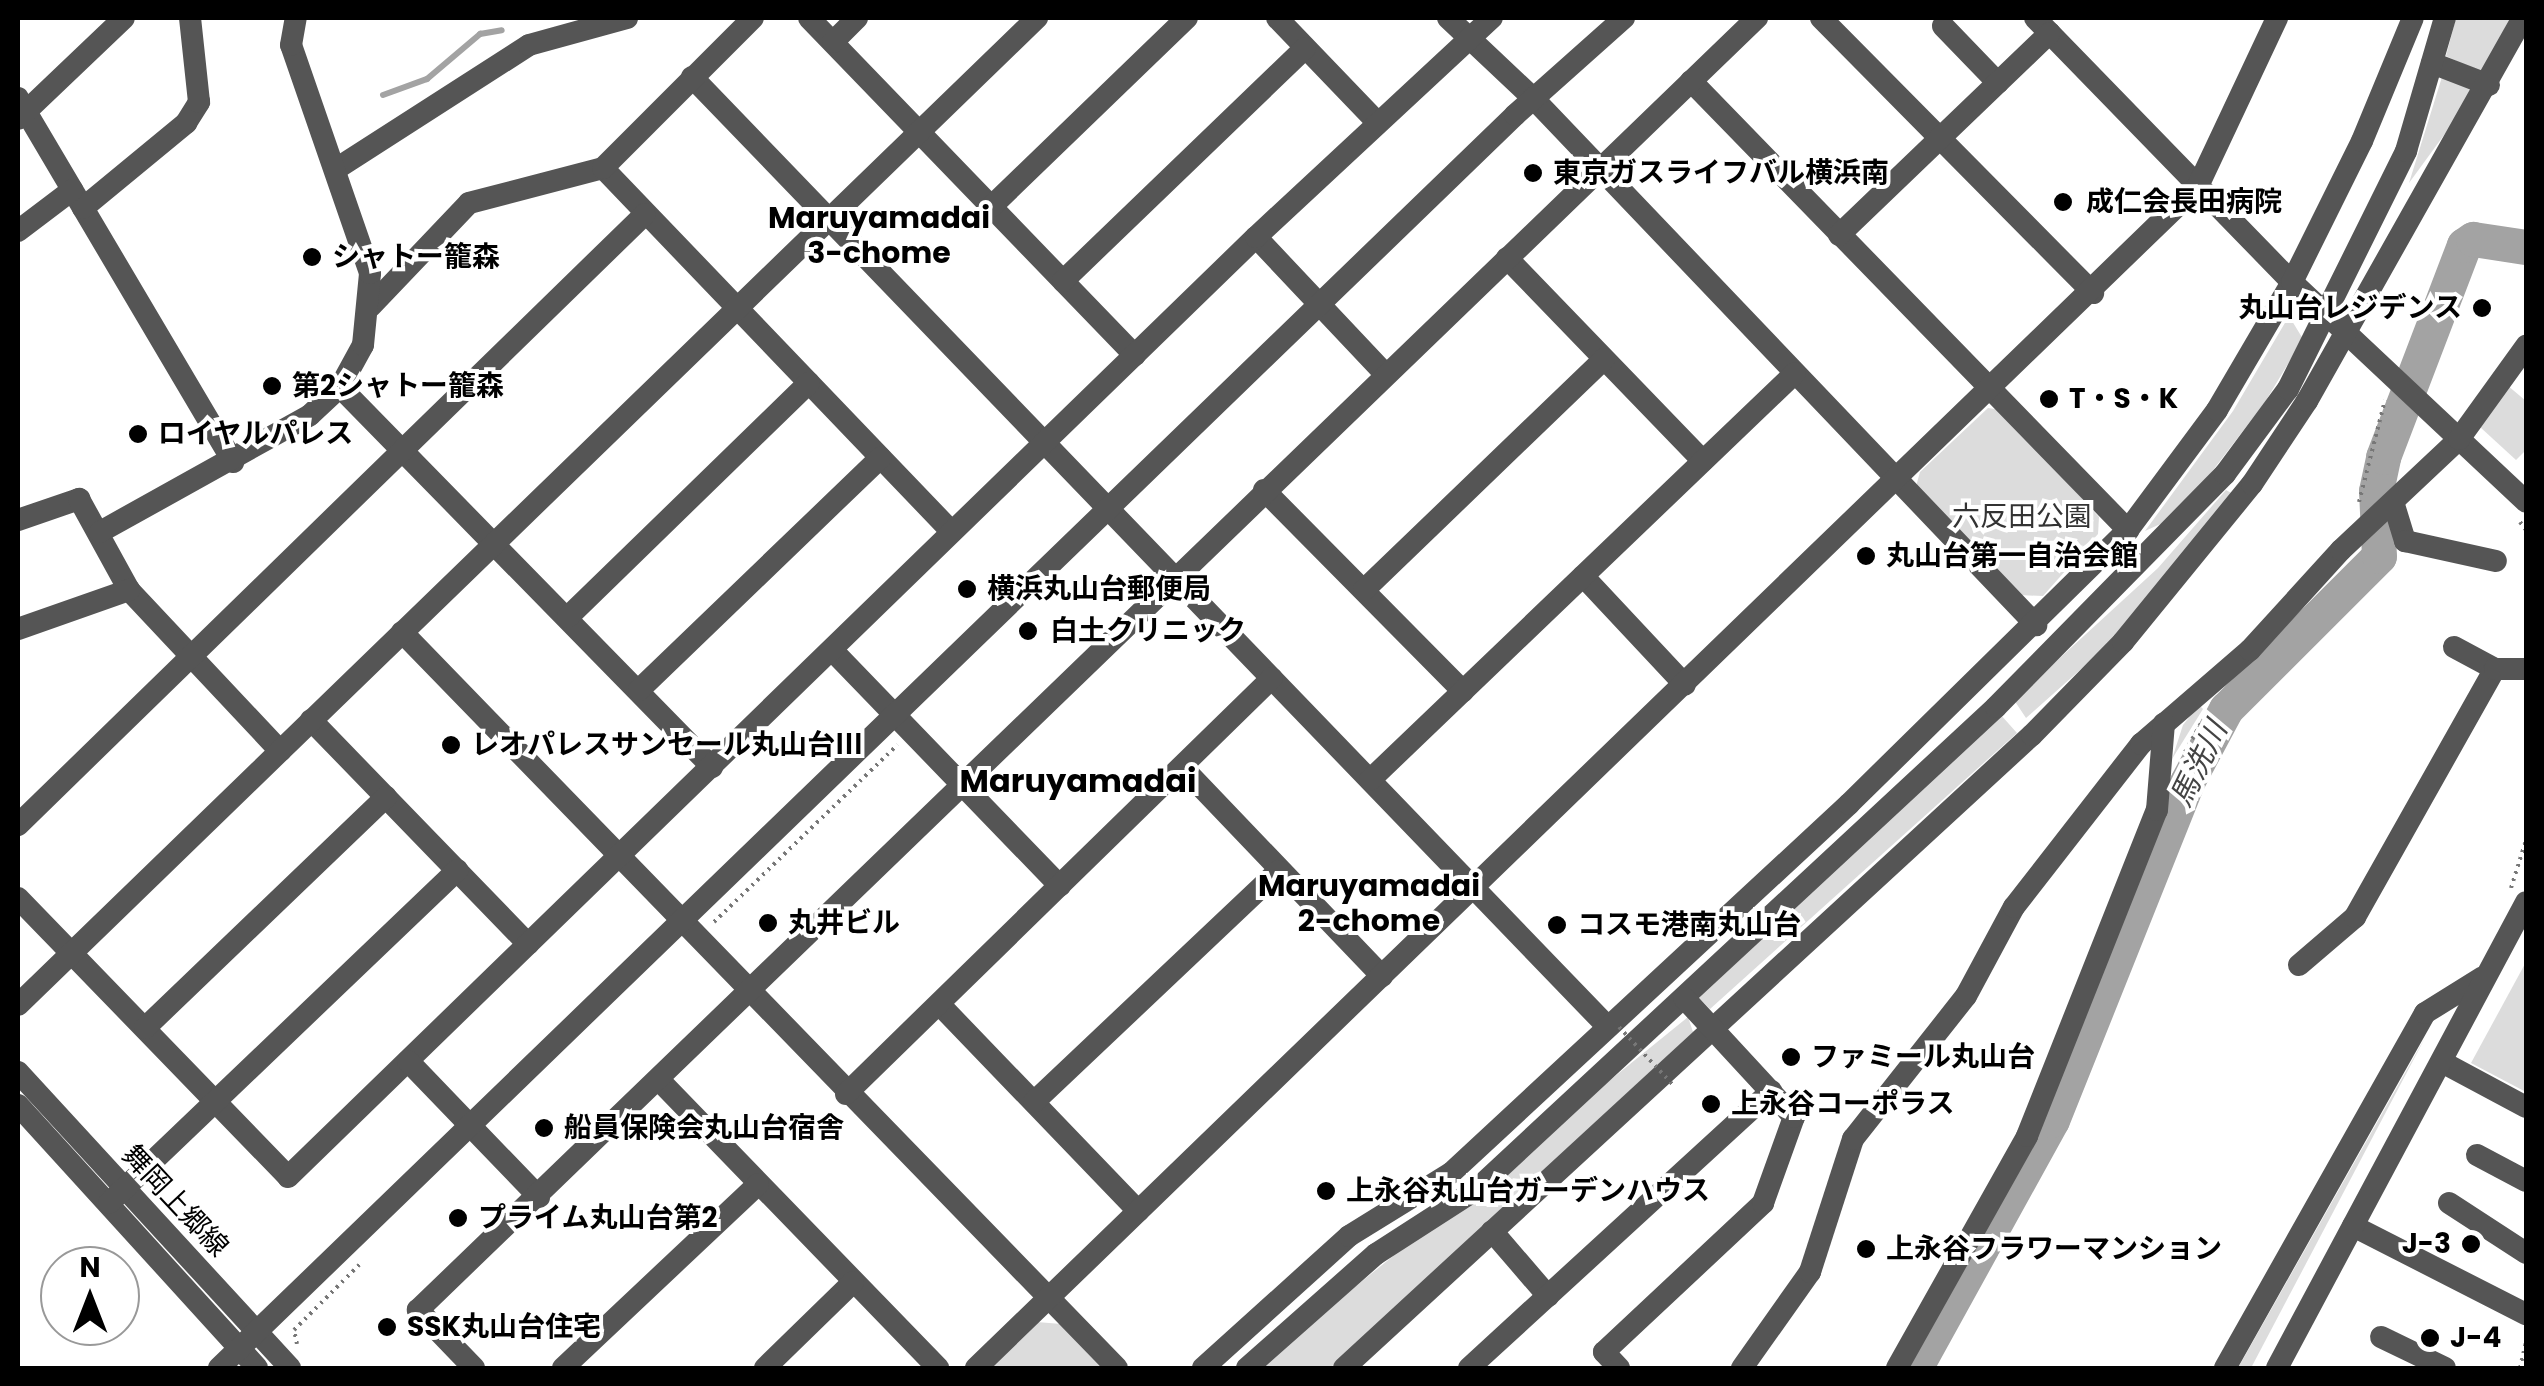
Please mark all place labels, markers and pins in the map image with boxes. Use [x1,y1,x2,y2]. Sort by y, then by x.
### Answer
place label: 東京ガスライフバル横浜南 [1553,156,1889,190]
marker: 東京ガスライフバル横浜南 [1522,162,1544,184]
place label: 成仁会長田病院 [2086,185,2282,219]
marker: 成仁会長田病院 [2050,189,2076,215]
place label: シャトー籠森 [332,240,500,274]
marker: シャトー籠森 [301,246,323,268]
place label: 丸山台レジデンス [2238,291,2462,325]
marker: 丸山台レジデンス [2471,297,2493,319]
place label: 第2シャトー籠森 [292,369,504,403]
marker: 第2シャトー籠森 [261,375,283,397]
place label: T・S・K [2069,382,2178,416]
marker: T・S・K [2038,388,2060,410]
place label: ロイヤルパレス [158,417,354,451]
marker: ロイヤルパレス [127,423,149,445]
place label: 丸山台第一自治会館 [1886,539,2138,573]
marker: 丸山台第一自治会館 [1855,545,1877,567]
place label: 横浜丸山台郵便局 [987,572,1211,606]
marker: 横浜丸山台郵便局 [956,578,978,600]
place label: 白土クリニック [1050,614,1246,648]
marker: 白土クリニック [1015,618,1041,644]
place label: レオパレスサンセール丸山台Ⅲ [471,728,863,762]
marker: レオパレスサンセール丸山台Ⅲ [440,734,462,756]
place label: 丸井ビル [788,906,900,940]
place label: コスモ港南丸山台 [1577,908,1801,942]
marker: 丸井ビル [757,912,779,934]
marker: コスモ港南丸山台 [1546,914,1568,936]
place label: ファミール丸山台 [1811,1040,2035,1074]
marker: ファミール丸山台 [1780,1046,1802,1068]
place label: 上永谷コーポラス [1731,1087,1955,1121]
marker: 上永谷コーポラス [1700,1093,1722,1115]
place label: 船員保険会丸山台宿舎 [564,1111,844,1145]
marker: 船員保険会丸山台宿舎 [533,1117,555,1139]
place label: 上永谷丸山台ガーデンハウス [1346,1174,1710,1208]
marker: 上永谷丸山台ガーデンハウス [1315,1180,1337,1202]
place label: プライム丸山台第2 [478,1201,718,1235]
marker: プライム丸山台第2 [447,1207,469,1229]
place label: J-3 [2402,1227,2451,1261]
place label: 上永谷フラワーマンション [1886,1232,2222,1266]
marker: J-3 [2460,1233,2482,1255]
marker: 上永谷フラワーマンション [1855,1238,1877,1260]
place label: SSK丸山台住宅 [407,1310,601,1344]
marker: SSK丸山台住宅 [376,1316,398,1338]
place label: J-4 [2450,1321,2501,1355]
marker: J-4 [2419,1327,2441,1349]

